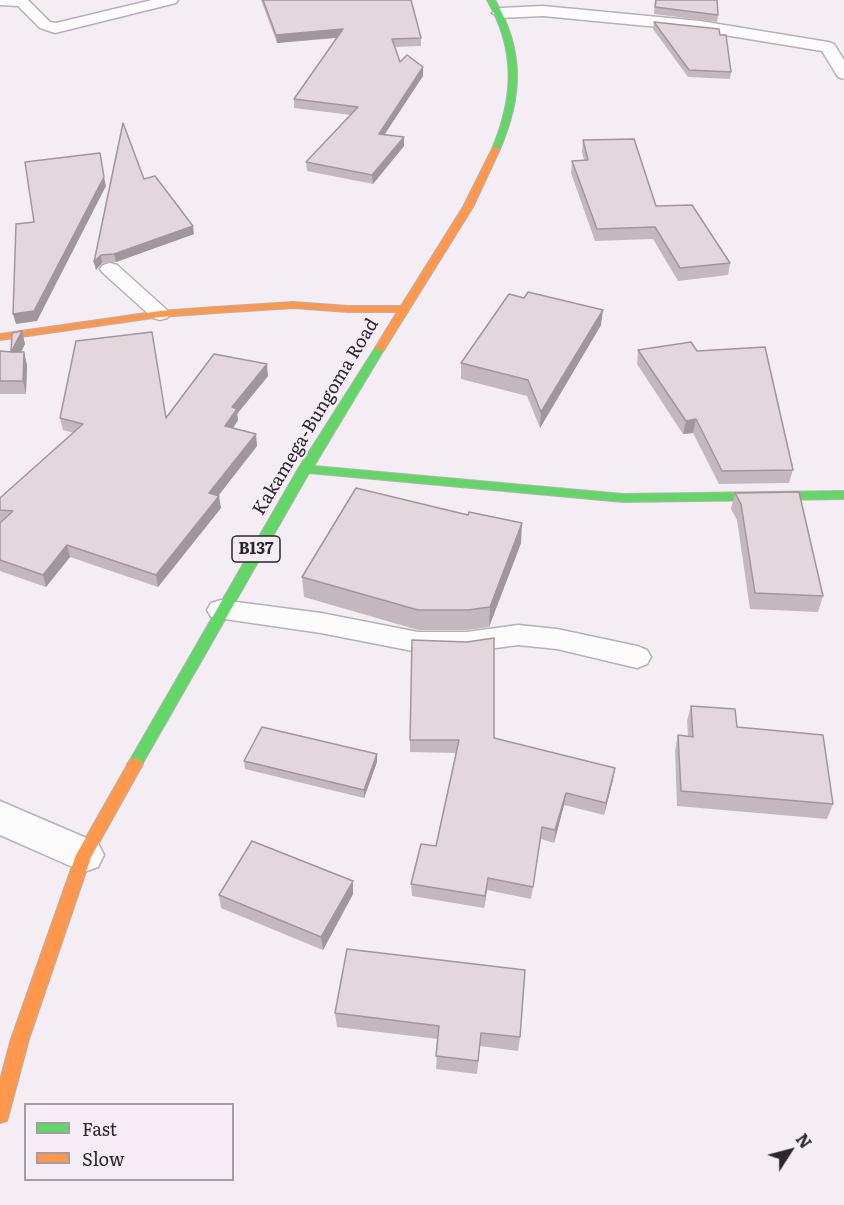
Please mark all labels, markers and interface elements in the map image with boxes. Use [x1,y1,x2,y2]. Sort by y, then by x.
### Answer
street label: Kakamega-Bungoma Road [249,315,383,519]
road number: B137 [232,536,280,562]
legend [24,1103,234,1181]
text: Fast [82,1115,117,1142]
north arrow [760,1121,820,1181]
text: N [791,1128,818,1153]
text: Slow [82,1145,124,1172]

